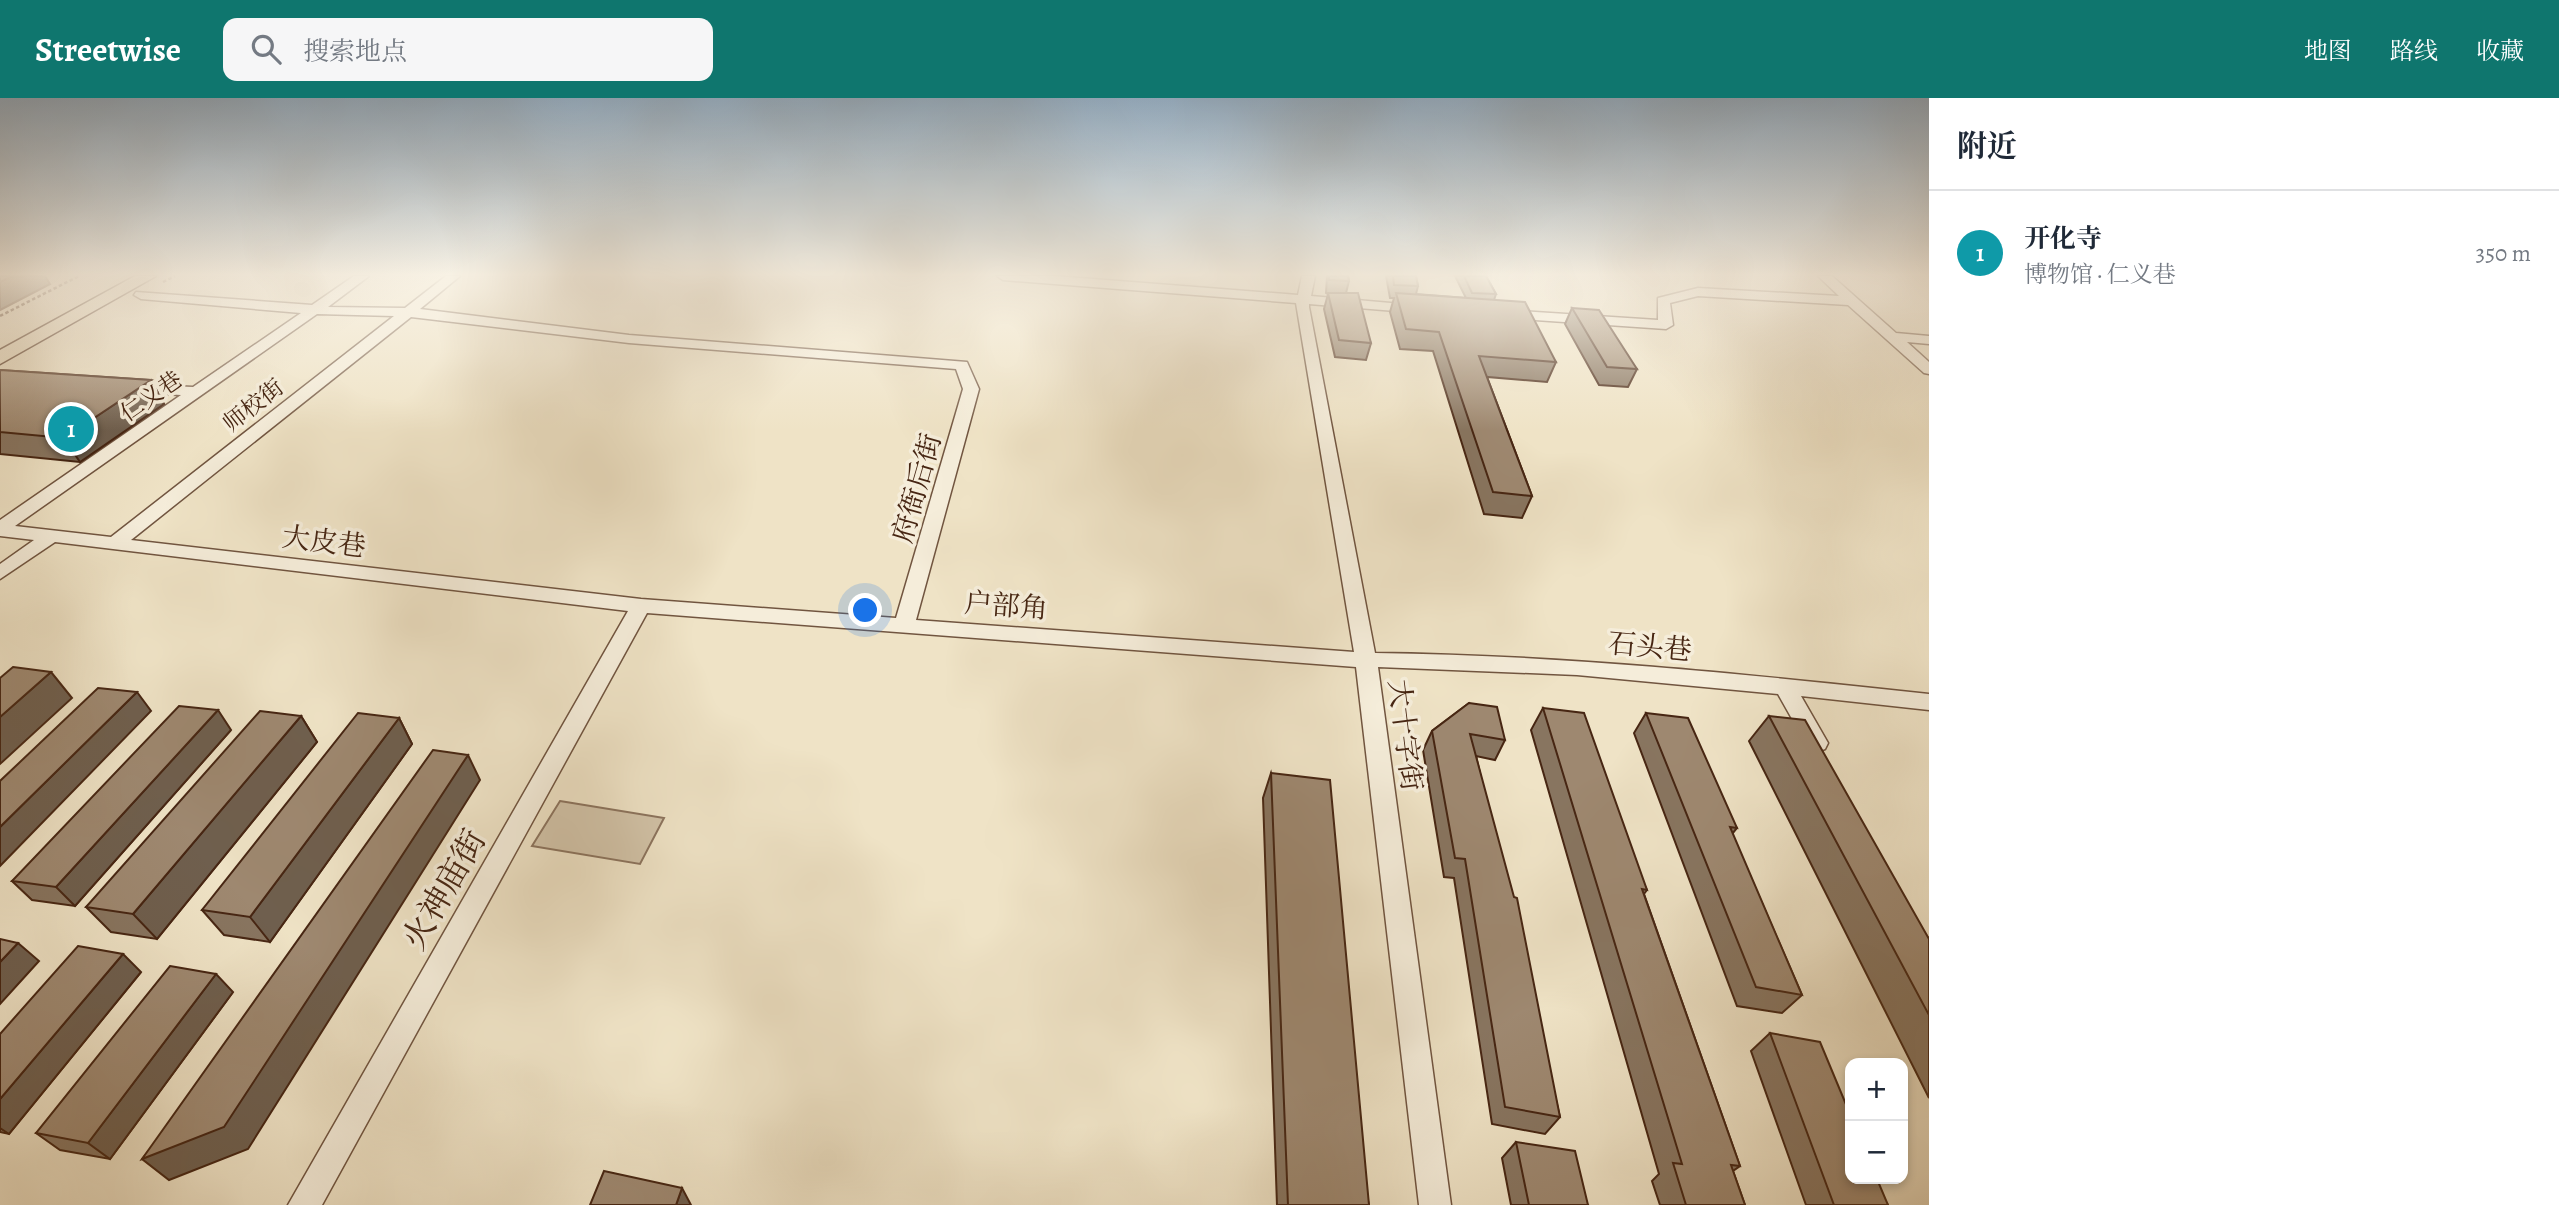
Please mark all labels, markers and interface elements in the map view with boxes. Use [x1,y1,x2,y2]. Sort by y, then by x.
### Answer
search box [223,18,713,81]
text: Streetwise [35,27,181,72]
icon: search [247,30,285,68]
text: 搜索地点 [303,34,407,69]
text: 地图 [2304,35,2352,67]
text: 路线 [2390,35,2438,67]
text: 收藏 [2476,35,2524,67]
text: 附近 [1957,126,2017,166]
text: 开化寺 [2024,221,2102,256]
text: 1 [1976,238,1984,269]
text: 350 m [2476,238,2531,269]
text: 博物馆 · 仁义巷 [2024,259,2176,290]
street label: 仁义巷 [114,364,188,429]
street label: 师校街 [217,372,290,439]
pin: 1 [48,403,94,455]
street label: 府衙后街 [883,429,951,547]
street label: 大皮巷 [280,518,368,566]
street label: 户部角 [963,584,1049,628]
your location [848,593,882,627]
street label: 石头巷 [1606,624,1693,670]
street label: 大十字街 [1379,677,1431,793]
street label: 火神庙街 [391,821,496,958]
map controls [1845,1058,1908,1184]
button: + [1845,1058,1908,1121]
button: − [1845,1121,1908,1184]

